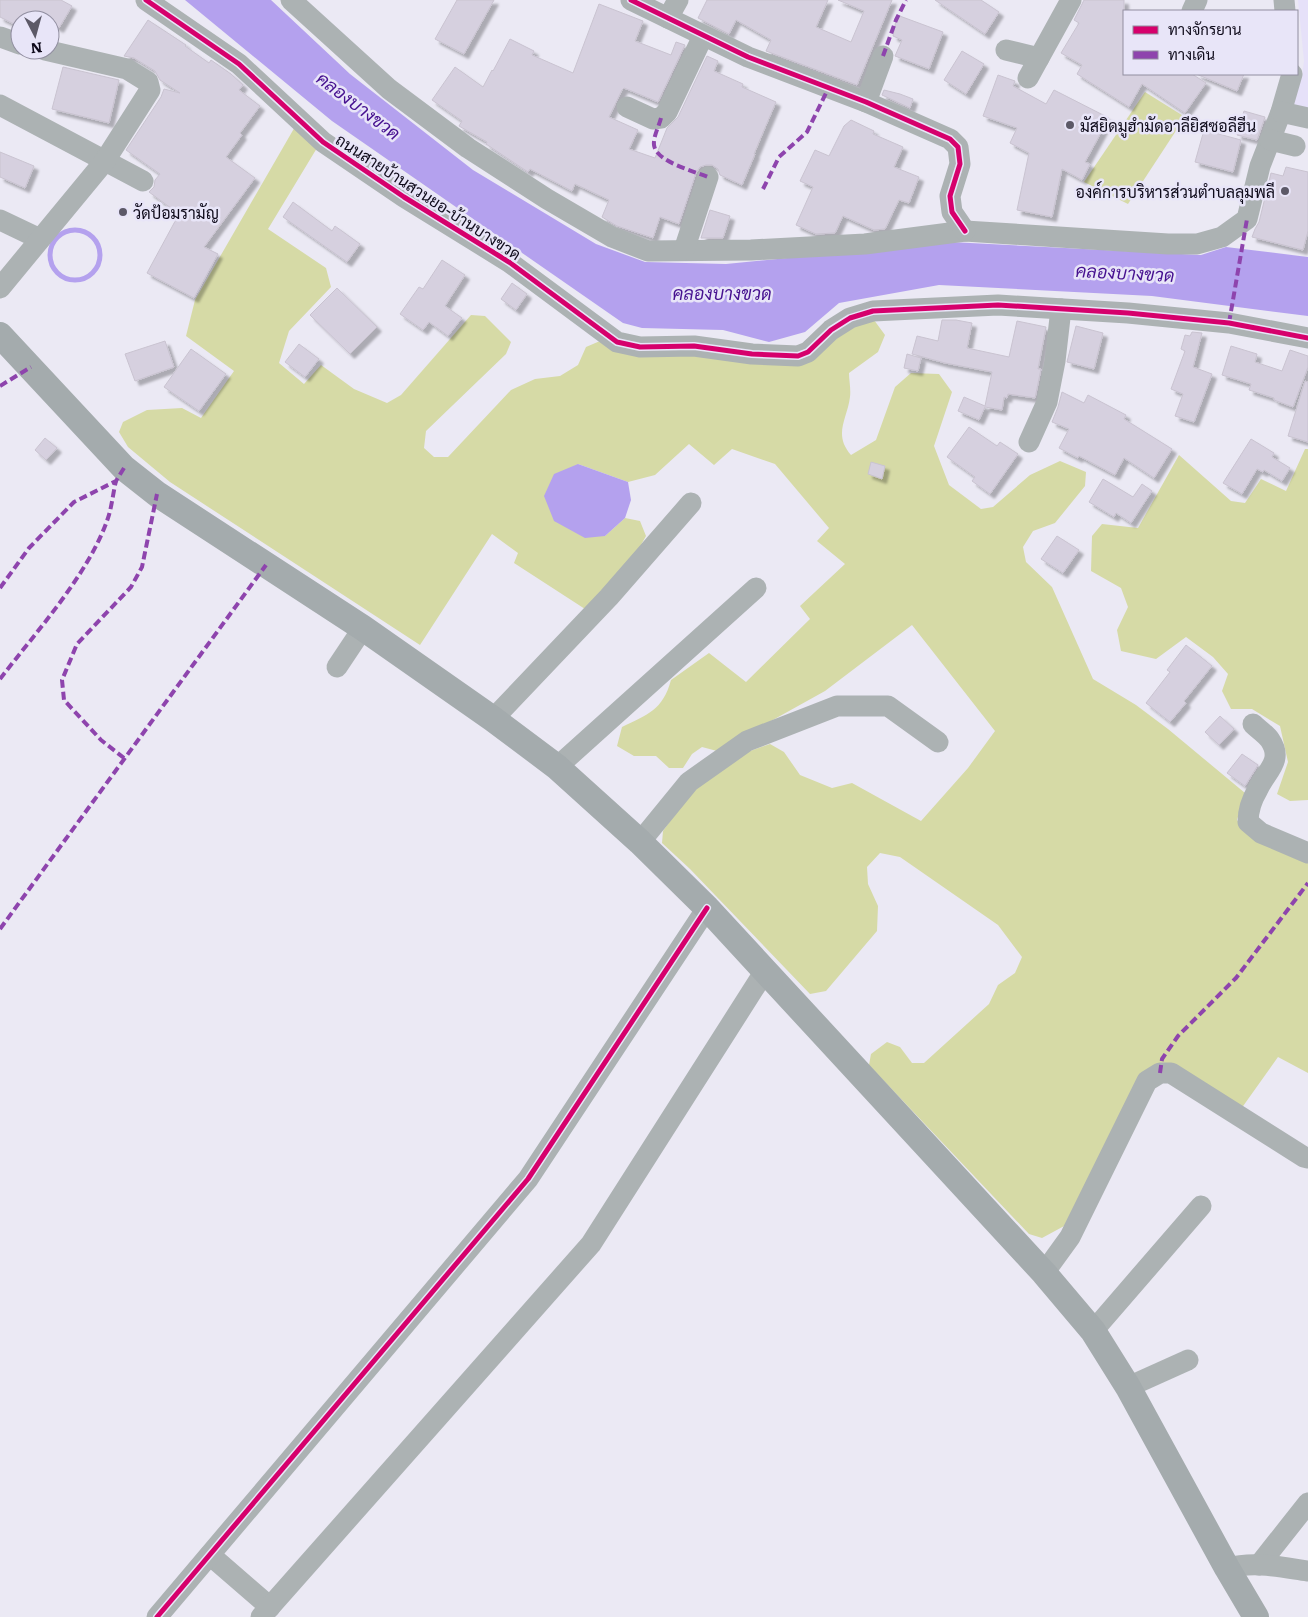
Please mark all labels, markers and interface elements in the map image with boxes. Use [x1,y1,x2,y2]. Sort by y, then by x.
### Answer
north arrow [10,10,60,60]
legend [1123,10,1298,75]
text: ทางจักรยาน [1168,17,1242,40]
text: N [29,38,43,60]
text: ทางเดิน [1168,42,1215,65]
water label: คลองบางขวด [311,64,407,146]
place label: มัสยิดมูฮำมัดอาลียิสซอลีฮีน [1080,113,1256,138]
marker: มัสยิดมูฮำมัดอาลียิสซอลีฮีน [1064,119,1076,131]
street label: ถนนสายบ้านสวนยอ-บ้านบางขวด [332,127,526,265]
place label: องค์การบริหารส่วนตำบลลุมพลี [1076,179,1275,204]
marker: องค์การบริหารส่วนตำบลลุมพลี [1279,185,1291,197]
place label: วัดป้อมรามัญ [133,200,219,224]
marker: วัดป้อมรามัญ [117,206,129,218]
water label: คลองบางขวด [1075,256,1175,288]
water label: คลองบางขวด [672,279,772,306]

